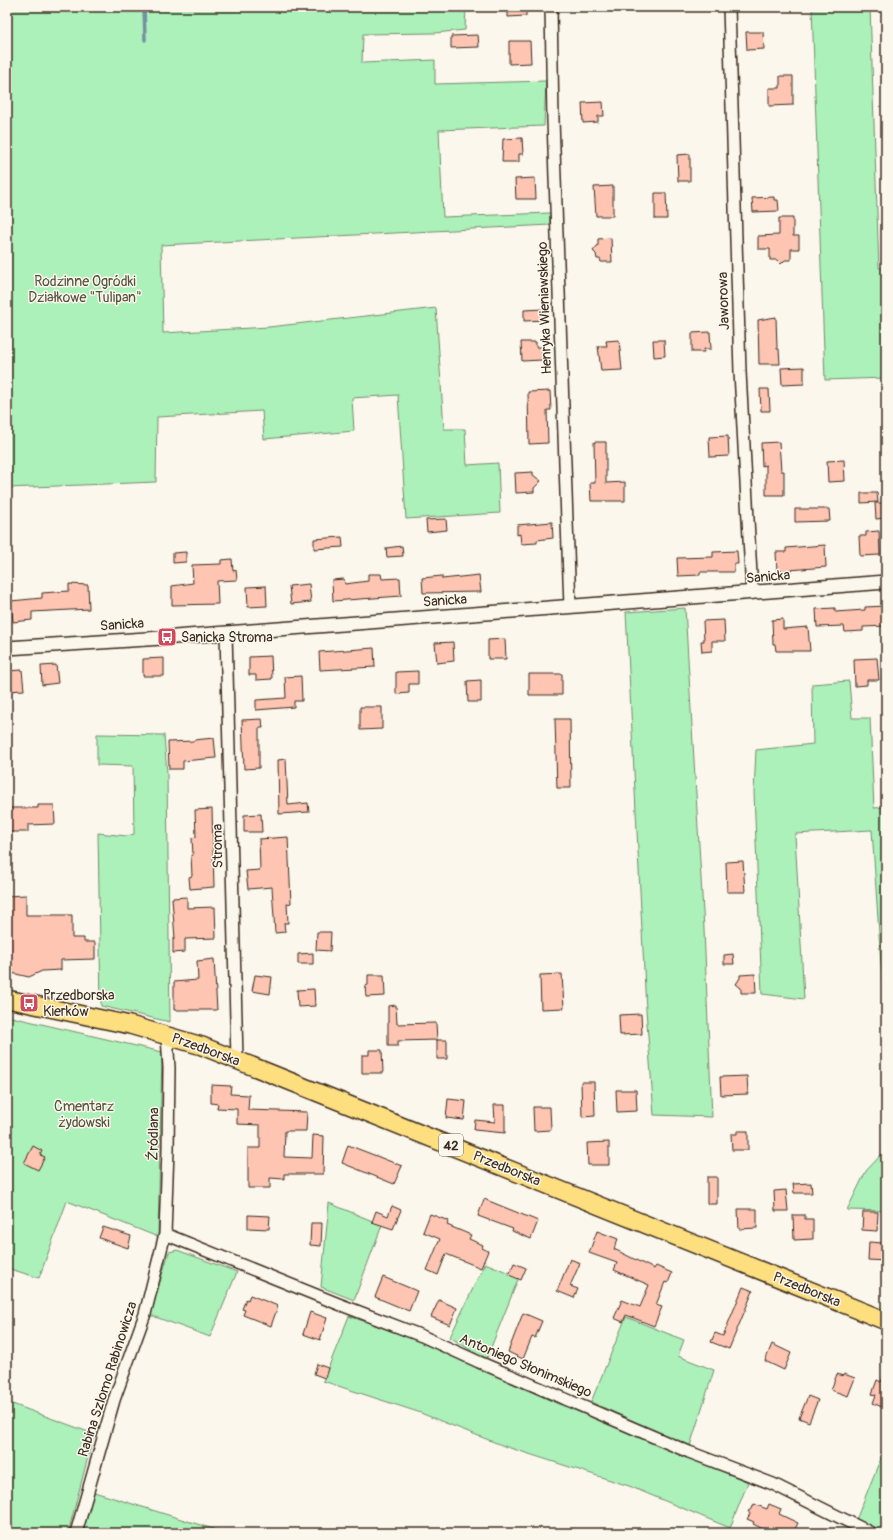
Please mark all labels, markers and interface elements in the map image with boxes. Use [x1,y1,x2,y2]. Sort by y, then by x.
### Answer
street label: Henryka Wieniawskiego [534,241,555,375]
street label: Jaworowa [714,272,733,330]
park label: Rodzinne Ogródki Działkowe "Tulipan" [28,273,142,306]
street label: Sanicka [745,566,791,587]
street label: Sanicka [422,590,468,611]
street label: Sanicka [99,614,145,635]
bus stop icon: Sanicka Stroma [156,626,178,648]
place label: Sanicka Stroma [181,629,273,646]
street label: Stroma [209,824,226,868]
place label: Przedborska Kierków [43,987,115,1020]
bus stop icon: Przedborska Kierków [18,992,40,1014]
street label: Przedborska [169,1029,242,1070]
park label: Cmentarz żydowski [54,1098,114,1131]
street label: Źródlana [145,1107,162,1161]
road number: 42 [439,1134,463,1156]
street label: Przedborska [470,1147,543,1190]
street label: Przedborska [770,1268,843,1311]
street label: Rabina Szlomo Rabinowicza [74,1299,141,1459]
street label: Antoniego Słonimskiego [457,1330,595,1401]

